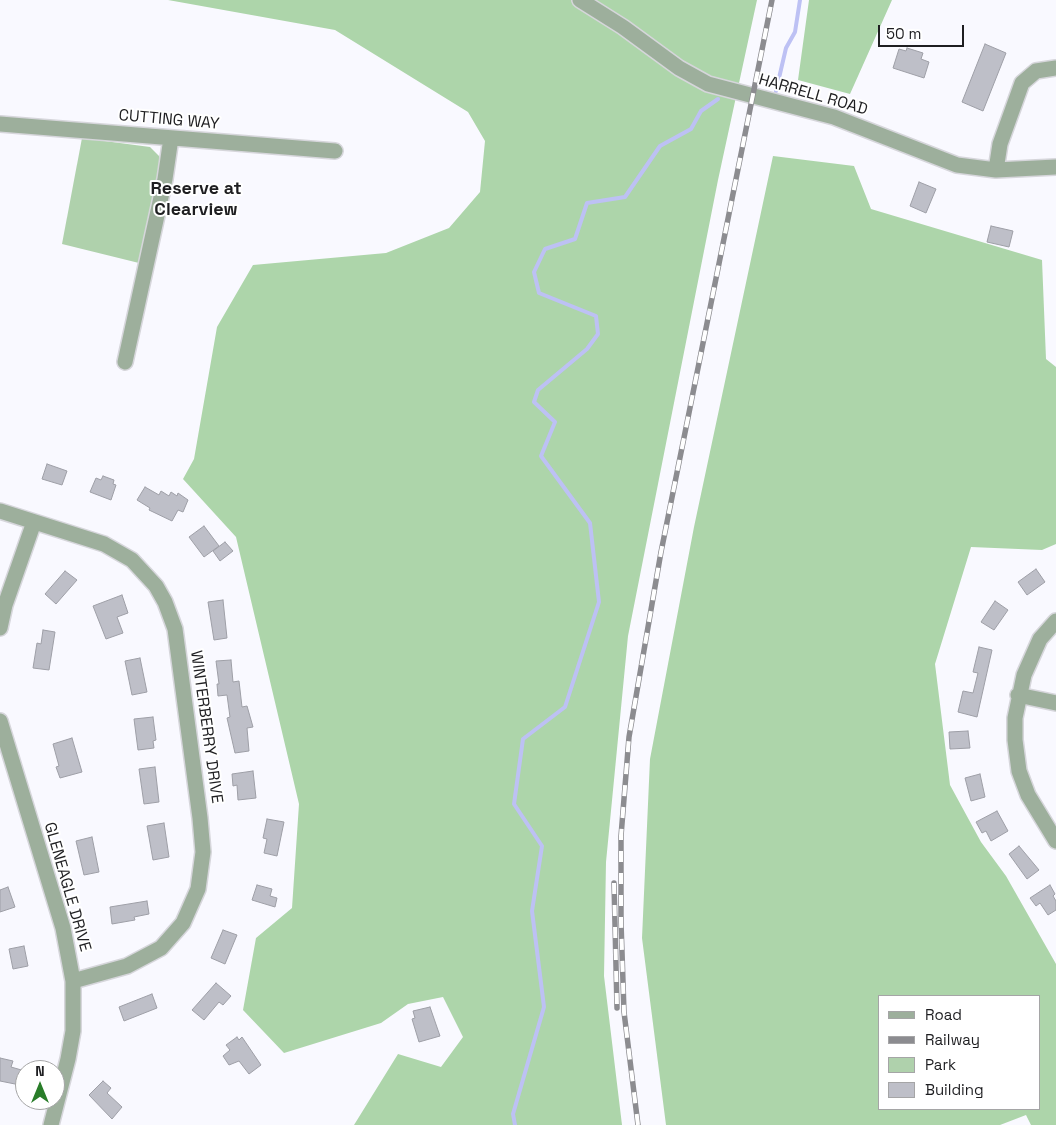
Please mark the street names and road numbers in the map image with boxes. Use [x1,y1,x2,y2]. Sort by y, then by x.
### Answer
street label: HARRELL ROAD [756,70,870,120]
street label: CUTTING WAY [118,106,220,134]
street label: WINTERBERRY DRIVE [186,649,226,805]
street label: GLENEAGLE DRIVE [39,820,95,954]

